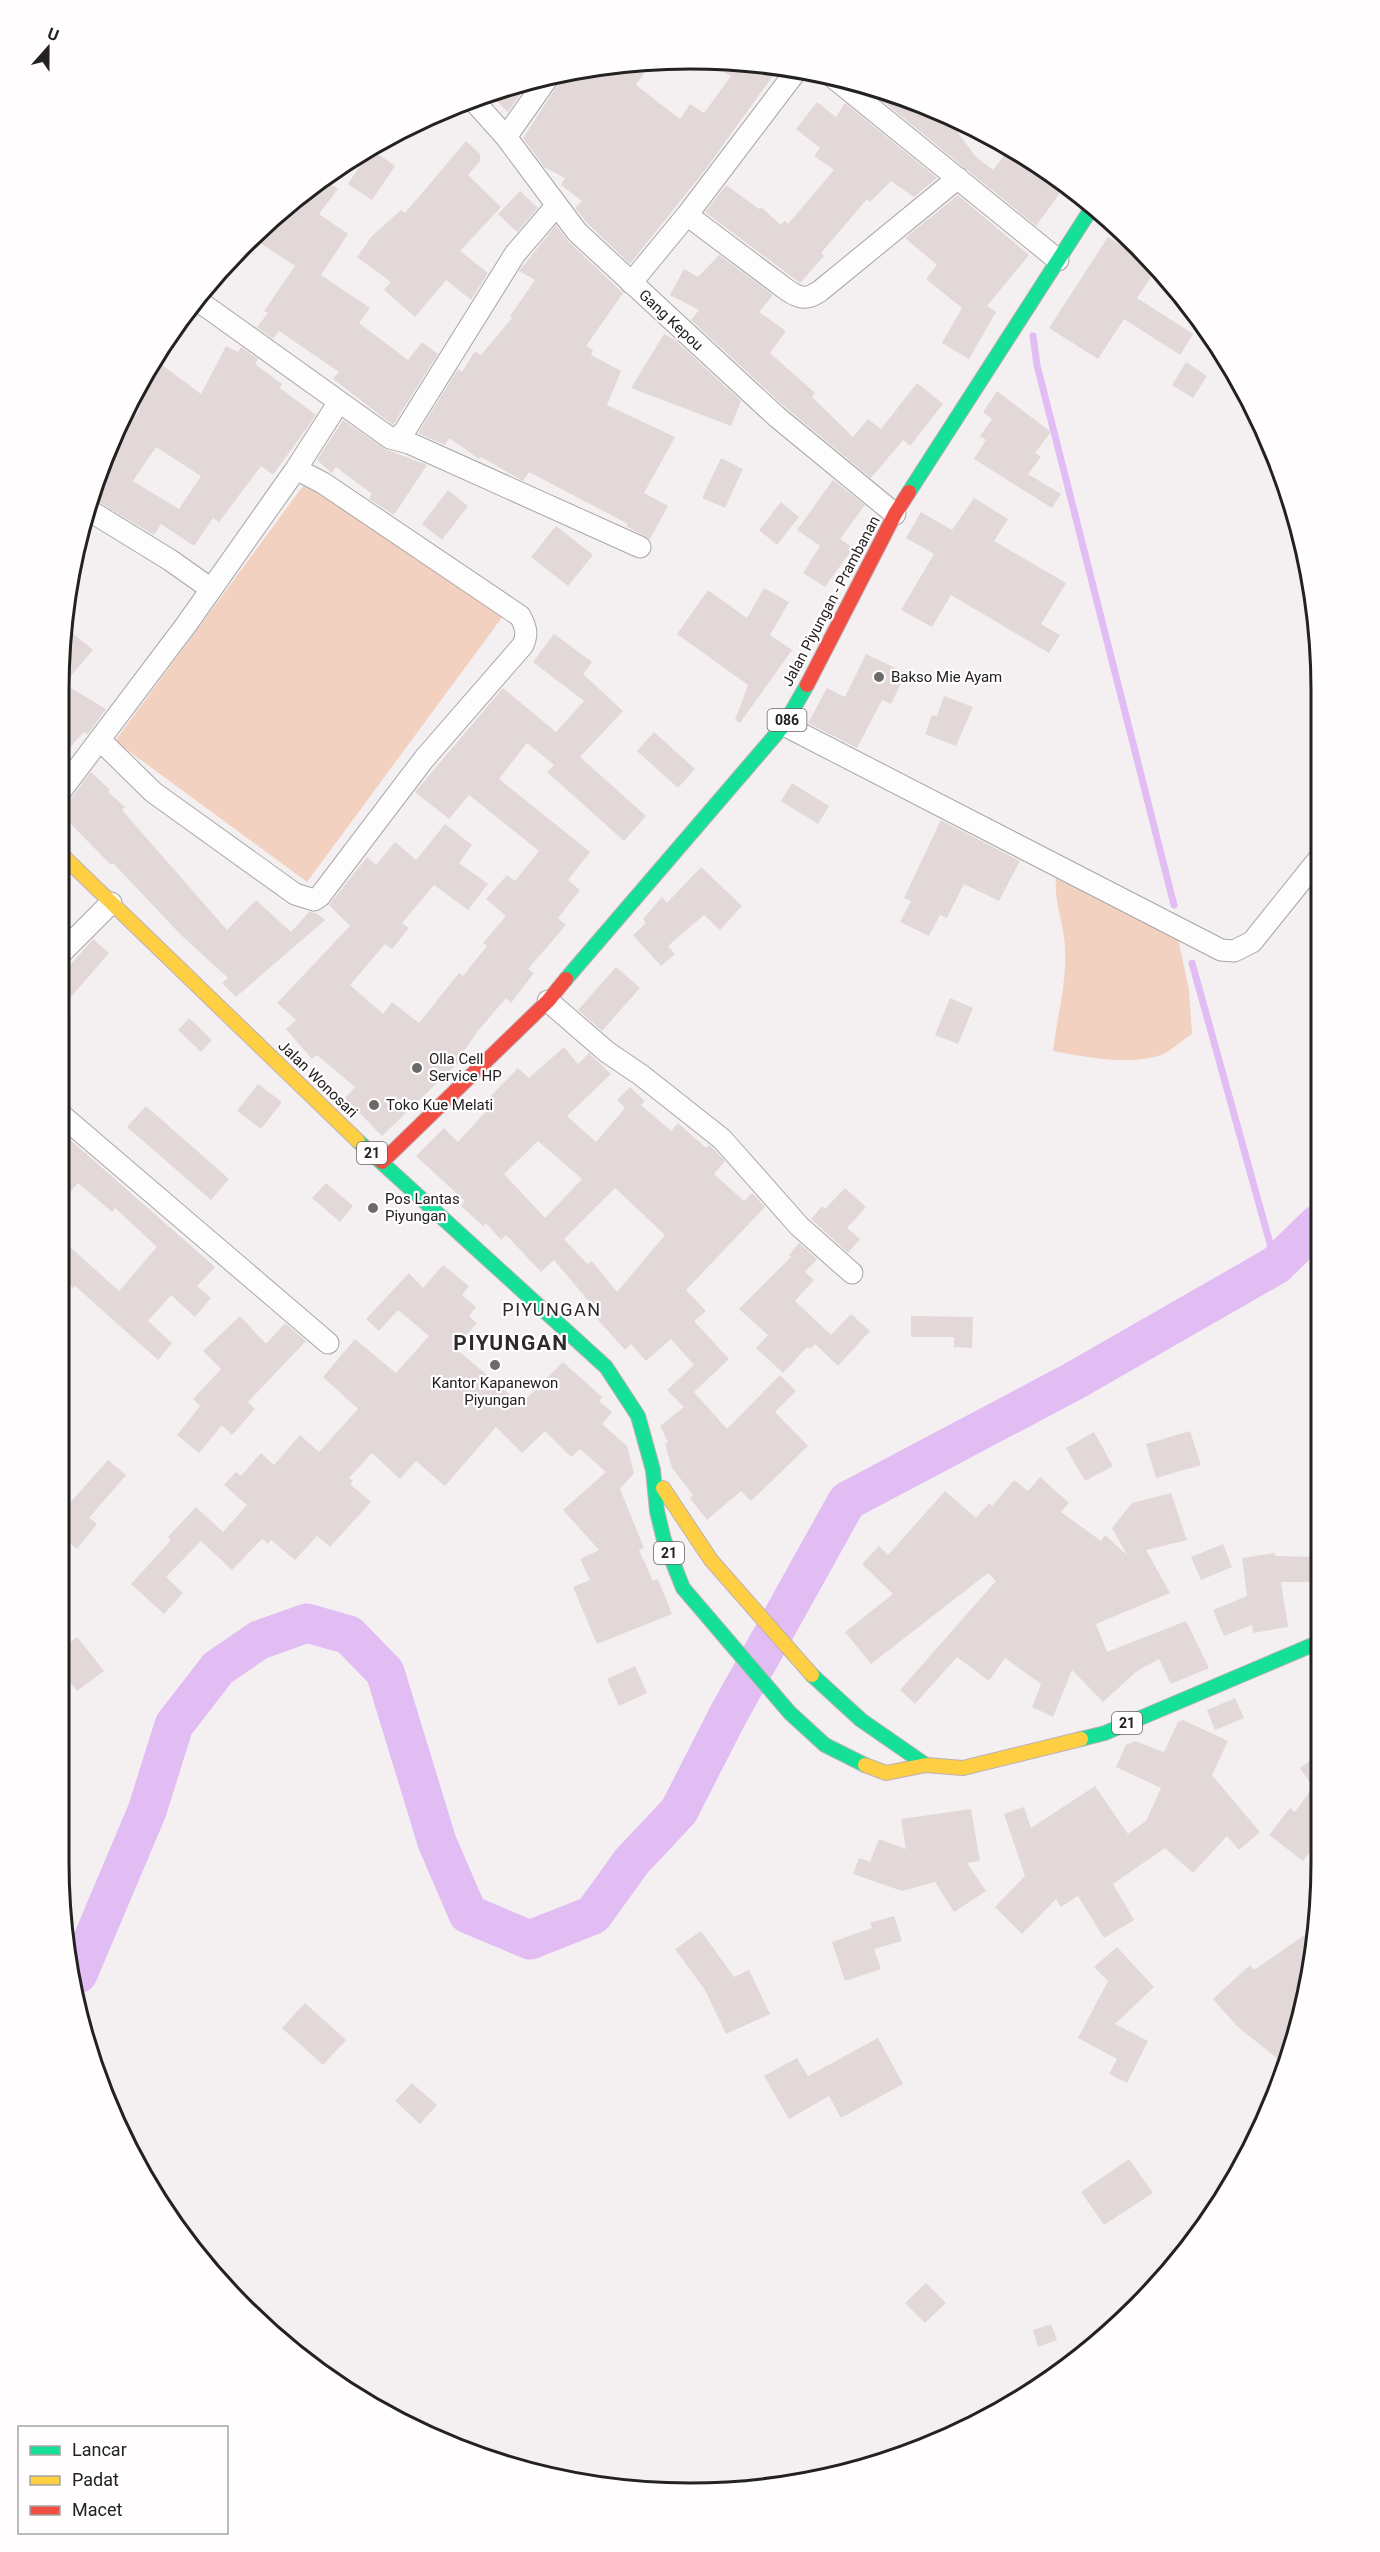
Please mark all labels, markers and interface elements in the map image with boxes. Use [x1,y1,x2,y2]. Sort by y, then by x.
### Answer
north arrow [18,18,78,78]
text: U [45,24,62,45]
street label: Gang Kepou [635,286,707,354]
street label: Jalan Piyungan - Prambanan [778,513,884,689]
place label: Bakso Mie Ayam [891,668,1002,686]
marker: Bakso Mie Ayam [872,670,886,684]
road number: 086 [768,709,806,731]
street label: Jalan Wonosari [275,1037,361,1121]
place label: Olla Cell Service HP [429,1050,502,1085]
marker: Olla Cell Service HP [410,1061,424,1075]
place label: Toko Kue Melati [386,1096,493,1114]
marker: Toko Kue Melati [367,1098,381,1112]
road number: 21 [357,1142,387,1164]
place label: Pos Lantas Piyungan [385,1190,460,1225]
marker: Pos Lantas Piyungan [366,1201,380,1215]
district label: PIYUNGAN [502,1299,602,1320]
district label: PIYUNGAN [453,1331,569,1355]
marker: Kantor Kapanewon Piyungan [488,1358,502,1372]
place label: Kantor Kapanewon Piyungan [432,1374,558,1409]
road number: 21 [654,1542,684,1564]
road number: 21 [1112,1712,1142,1734]
legend [18,2426,228,2534]
text: Lancar [72,2439,127,2460]
text: Padat [72,2469,119,2490]
text: Macet [72,2499,122,2520]

